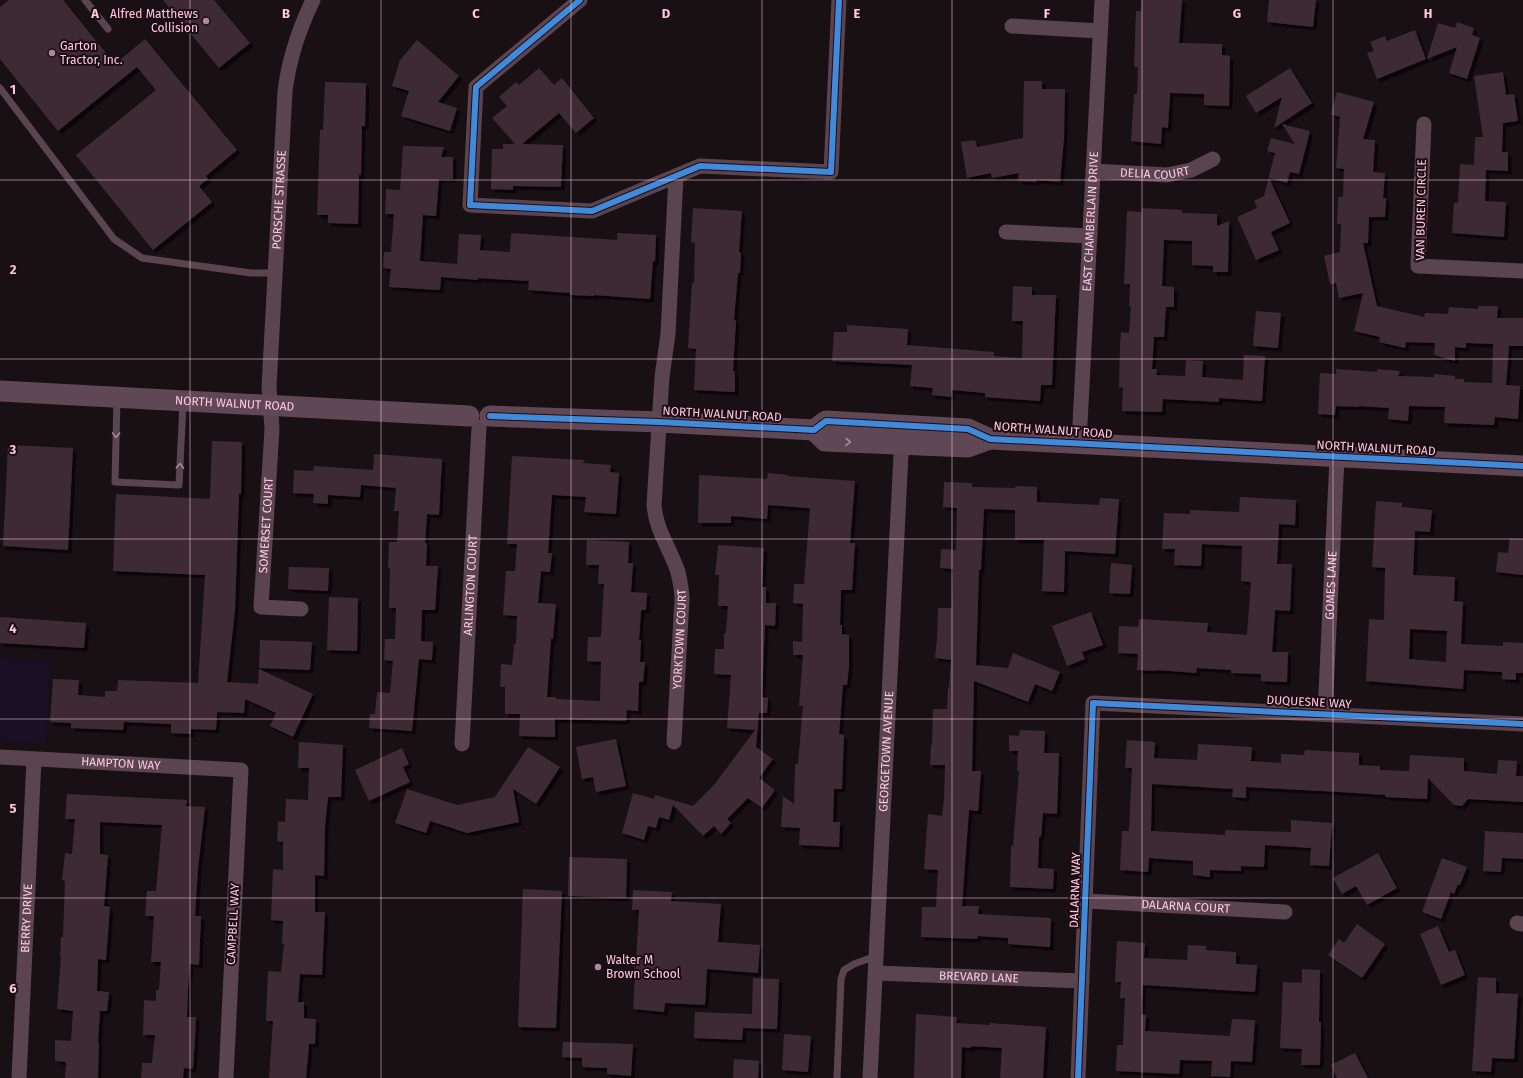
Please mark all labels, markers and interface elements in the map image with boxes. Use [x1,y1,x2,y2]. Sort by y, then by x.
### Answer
text: A [90,6,99,21]
text: B [282,6,290,21]
text: C [472,6,480,21]
text: D [662,6,671,21]
text: E [854,6,861,21]
text: F [1044,6,1051,21]
text: G [1233,6,1241,21]
text: H [1424,6,1432,21]
place label: Alfred Matthews Collision [110,7,198,35]
marker: Alfred Matthews Collision [201,16,211,26]
place label: Garton Tractor, Inc. [60,39,123,67]
marker: Garton Tractor, Inc. [47,48,57,58]
text: 1 [10,82,16,97]
street label: PORSCHE STRASSE [269,150,289,250]
street label: EAST CHAMBERLAIN DRIVE [1080,151,1101,292]
street label: VAN BUREN CIRCLE [1413,159,1429,261]
street label: DELIA COURT [1120,163,1191,182]
text: 2 [10,262,17,277]
street label: NORTH WALNUT ROAD [175,393,295,414]
street label: NORTH WALNUT ROAD [662,404,782,424]
street label: NORTH WALNUT ROAD [993,419,1113,441]
one-way arrow [112,432,121,438]
one-way arrow [845,437,851,446]
street label: NORTH WALNUT ROAD [1316,438,1436,458]
text: 3 [9,442,17,457]
one-way arrow [175,463,184,469]
street label: SOMERSET COURT [256,476,276,574]
street label: ARLINGTON COURT [461,534,480,636]
street label: GOMES LANE [1322,550,1340,620]
street label: YORKTOWN COURT [670,588,689,690]
text: 4 [9,621,17,636]
street label: GEORGETOWN AVENUE [876,691,896,812]
street label: DUQUESNE WAY [1266,693,1352,711]
street label: HAMPTON WAY [81,754,161,773]
text: 5 [10,801,17,816]
street label: DALARNA WAY [1067,852,1083,928]
street label: BERRY DRIVE [18,883,35,953]
street label: CAMPBELL WAY [224,883,242,965]
street label: DALARNA COURT [1141,897,1231,916]
place label: Walter M Brown School [606,953,681,981]
marker: Walter M Brown School [593,962,603,972]
street label: BREVARD LANE [939,968,1019,986]
text: 6 [9,981,17,996]

